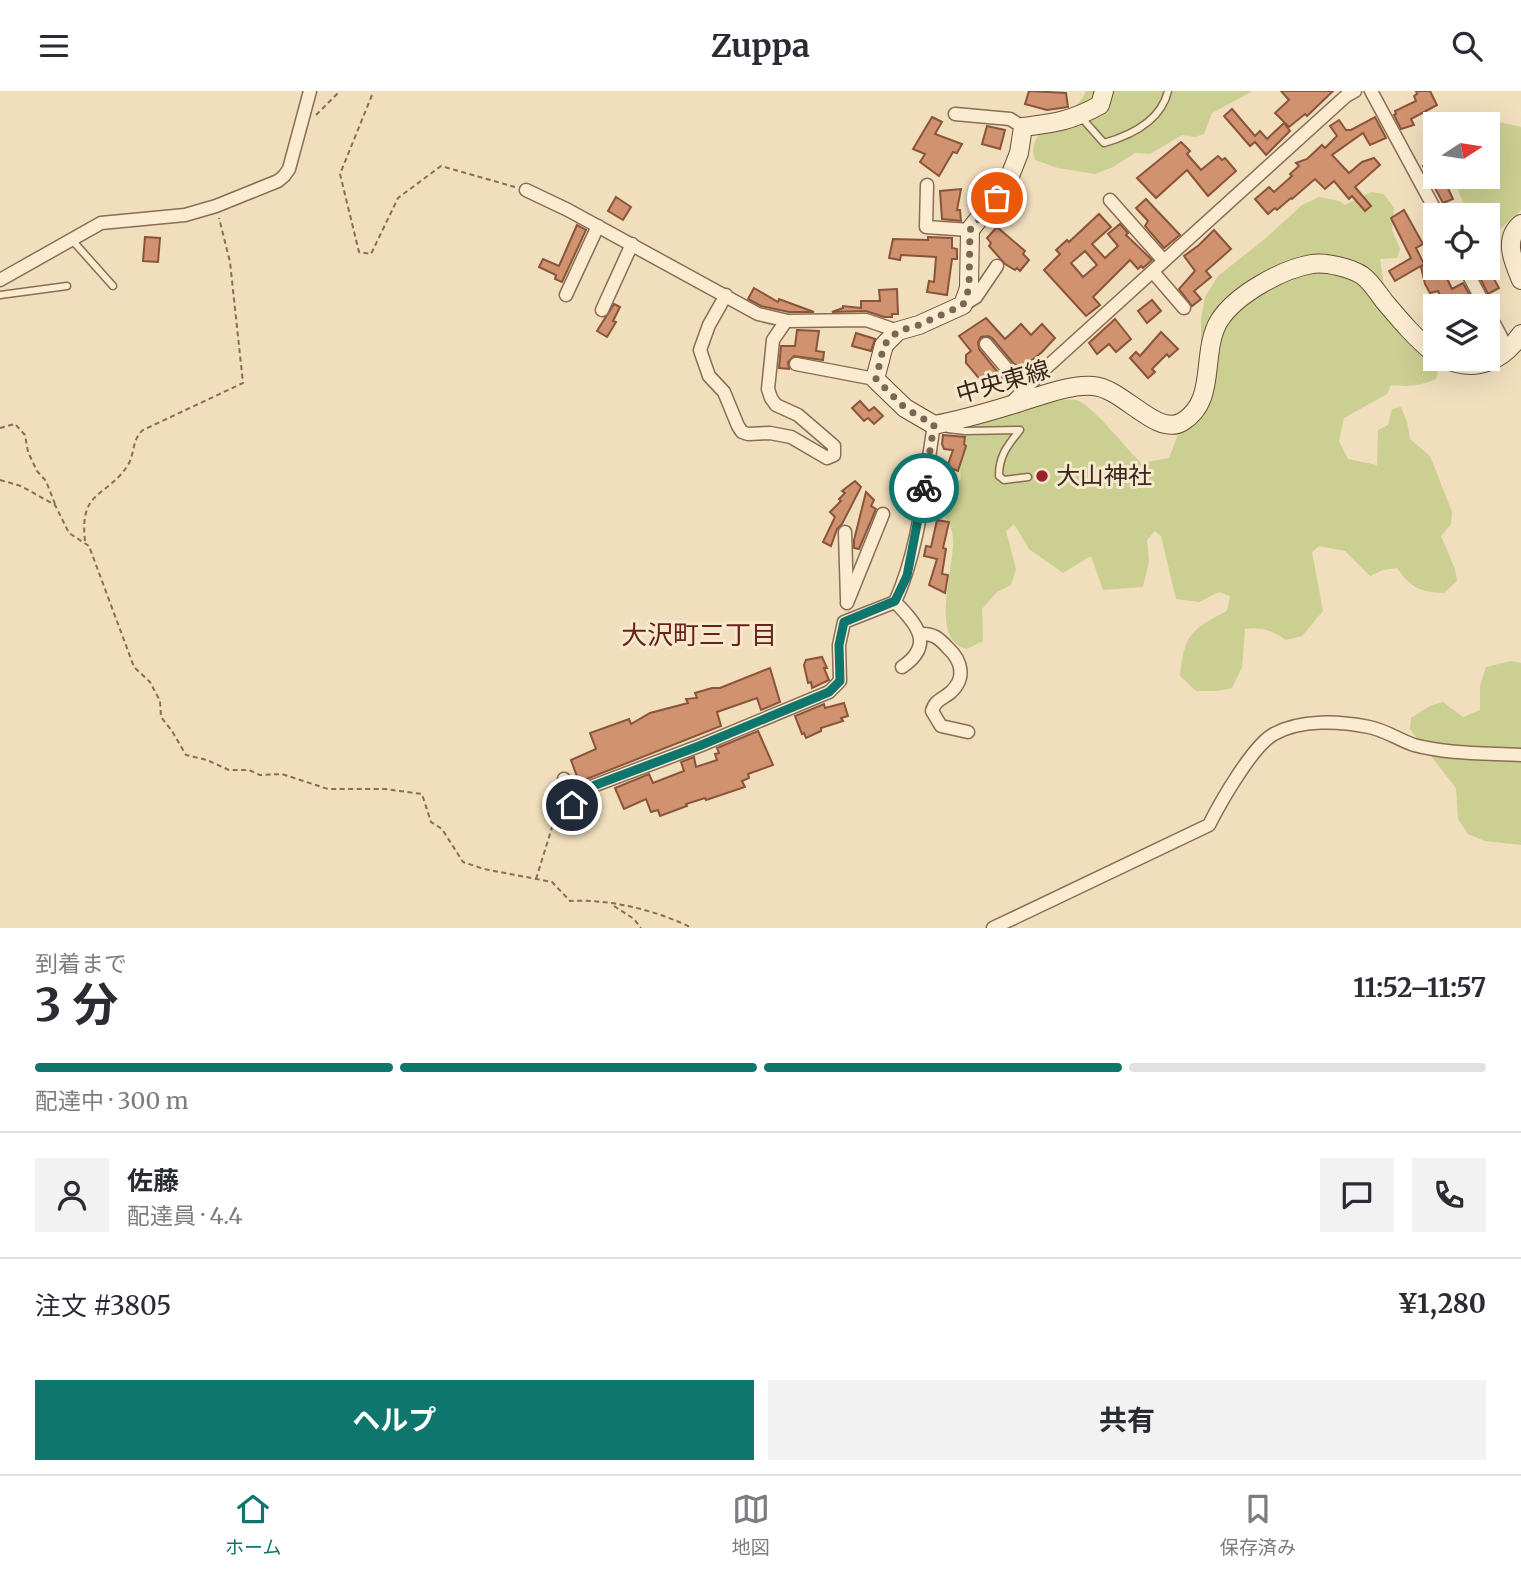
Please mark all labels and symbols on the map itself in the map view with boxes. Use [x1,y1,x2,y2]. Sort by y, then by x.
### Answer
north arrow [1423,112,1500,189]
pin [967,168,1027,228]
street label: 中央東線 [952,353,1053,410]
courier [889,453,959,523]
place label: 大山神社 [1056,460,1152,491]
marker: 大山神社 [1034,468,1050,484]
district label: 大沢町三丁目 [621,618,777,651]
pin [542,775,602,835]

